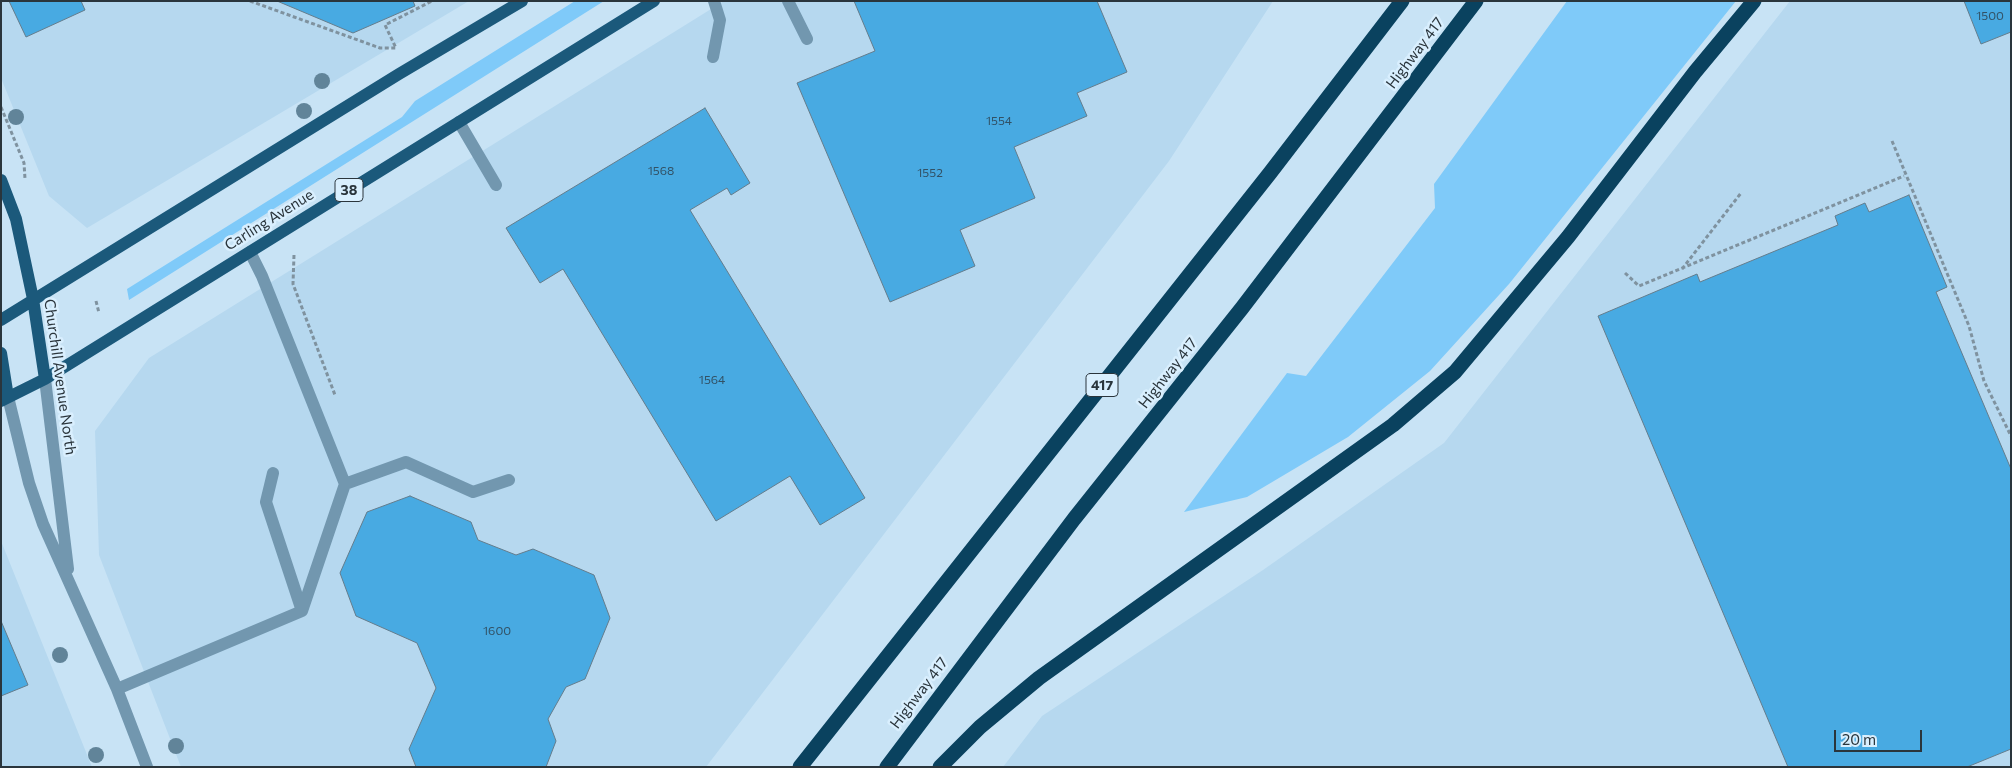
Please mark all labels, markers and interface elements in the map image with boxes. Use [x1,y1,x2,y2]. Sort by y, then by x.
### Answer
house number: 1500 [1976,9,2004,23]
street label: Highway 417 [1382,14,1448,92]
house number: 1554 [986,114,1012,128]
house number: 1568 [648,164,674,178]
house number: 1552 [917,166,943,180]
road number: 38 [335,178,363,202]
street label: Carling Avenue [221,186,317,254]
street label: Churchill Avenue North [40,298,80,456]
street label: Highway 417 [1135,334,1201,412]
house number: 1564 [699,373,725,387]
road number: 417 [1086,374,1118,396]
house number: 1600 [483,624,511,638]
street label: Highway 417 [886,654,952,732]
scale bar [1837,720,1924,752]
text: 20 m [1842,730,1876,748]

